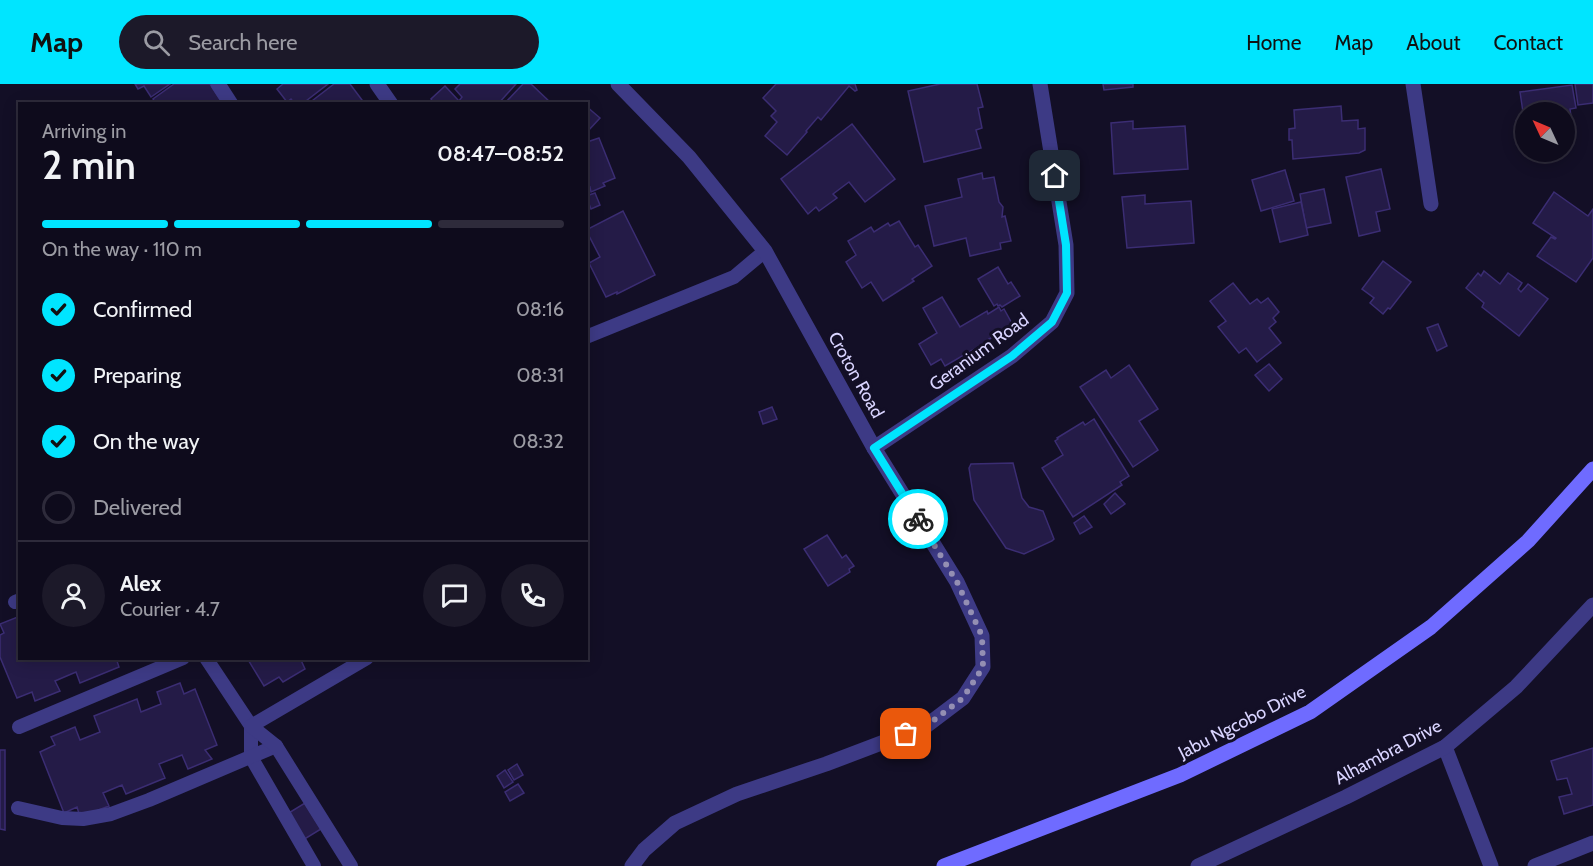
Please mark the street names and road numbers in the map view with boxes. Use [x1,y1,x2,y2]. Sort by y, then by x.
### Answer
street label: Geranium Road [925,309,1033,395]
street label: Croton Road [823,328,889,422]
street label: Jabu Ngcobo Drive [1174,680,1309,764]
street label: Alhambra Drive [1331,715,1445,789]

